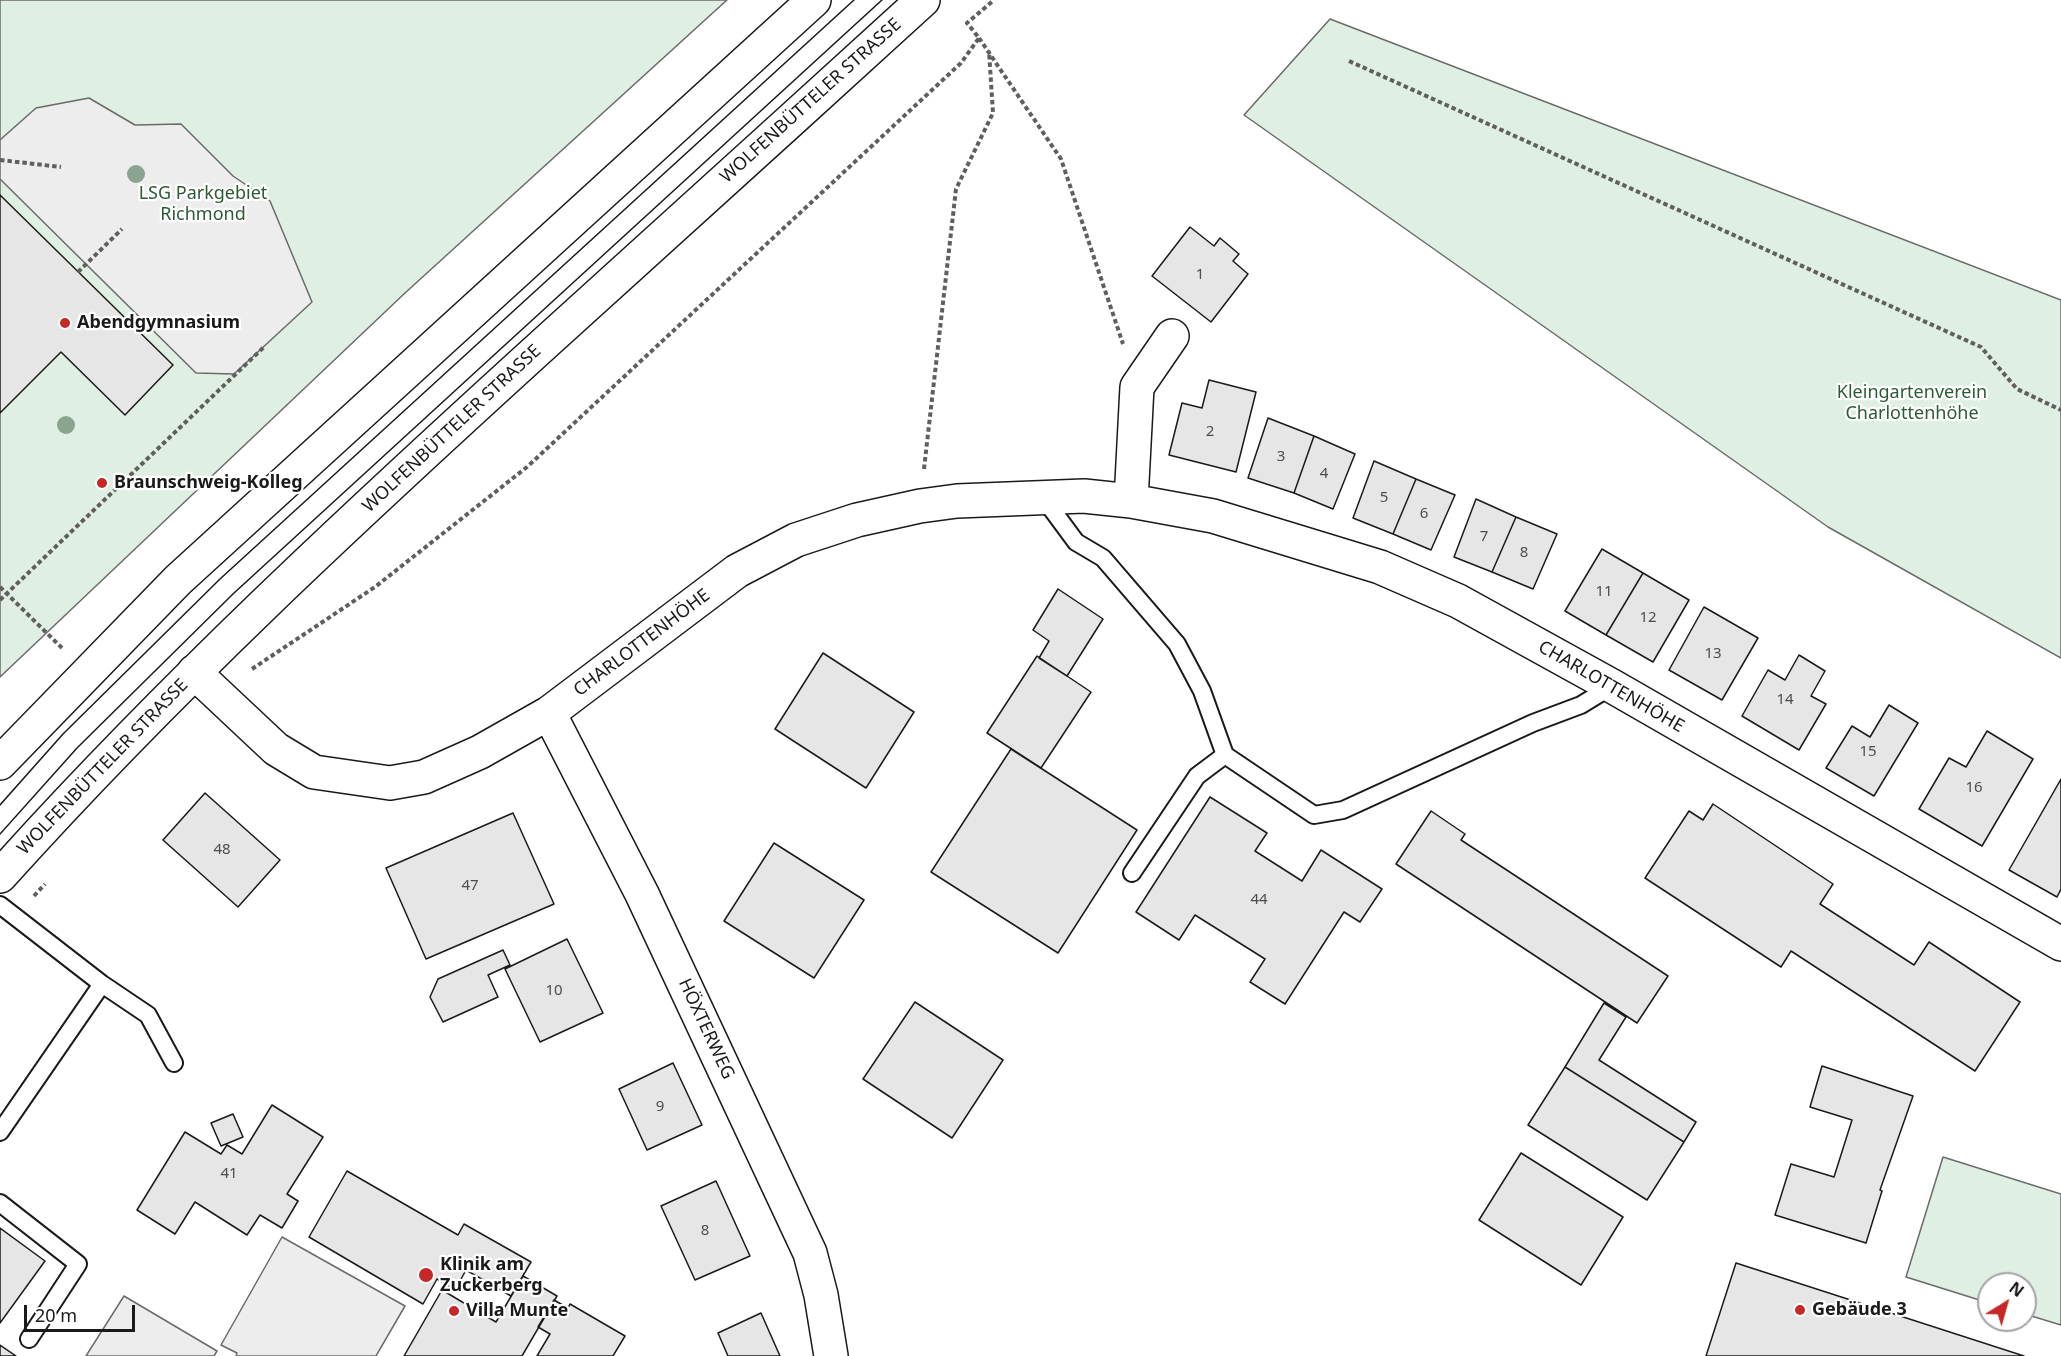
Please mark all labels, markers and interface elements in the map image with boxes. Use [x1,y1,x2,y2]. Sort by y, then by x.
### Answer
street label: WOLFENBÜTTELER STRASSE [716,14,906,188]
park label: LSG Parkgebiet Richmond [139,183,267,226]
house number: 1 [1196,266,1204,284]
place label: Abendgymnasium [77,312,240,334]
marker: Abendgymnasium [58,316,72,330]
street label: WOLFENBÜTTELER STRASSE [358,341,546,517]
park label: Kleingartenverein Charlottenhöhe [1837,382,1987,424]
house number: 2 [1206,423,1214,441]
house number: 3 [1277,448,1285,466]
house number: 4 [1320,465,1328,483]
place label: Braunschweig-Kolleg [114,472,303,494]
marker: Braunschweig-Kolleg [95,476,109,490]
house number: 5 [1380,489,1388,507]
house number: 6 [1420,505,1428,523]
house number: 7 [1480,528,1488,546]
house number: 8 [1520,544,1528,562]
house number: 11 [1595,583,1613,601]
street label: CHARLOTTENHÖHE [570,585,714,701]
house number: 12 [1639,609,1657,627]
street label: CHARLOTTENHÖHE [1534,636,1688,738]
house number: 13 [1704,645,1722,663]
street label: WOLFENBÜTTELER STRASSE [13,675,193,859]
house number: 14 [1776,691,1794,709]
house number: 15 [1859,743,1877,761]
house number: 16 [1965,779,1983,797]
house number: 48 [213,841,231,859]
house number: 47 [461,877,479,895]
house number: 44 [1250,891,1268,909]
street label: HÖXTERWEG [673,975,739,1083]
house number: 10 [545,982,563,1000]
house number: 9 [656,1098,664,1116]
house number: 41 [220,1165,238,1183]
house number: 8 [701,1222,709,1240]
place label: Klinik am Zuckerberg [440,1254,543,1296]
marker: Klinik am Zuckerberg [417,1266,435,1284]
north arrow [1977,1272,2037,1332]
text: N [2005,1277,2028,1302]
scale bar [27,1293,138,1331]
place label: Gebäude 3 [1812,1299,1907,1321]
place label: Villa Munte [466,1300,568,1322]
text: 20 m [35,1303,77,1327]
marker: Gebäude 3 [1793,1303,1807,1317]
marker: Villa Munte [447,1304,461,1318]

